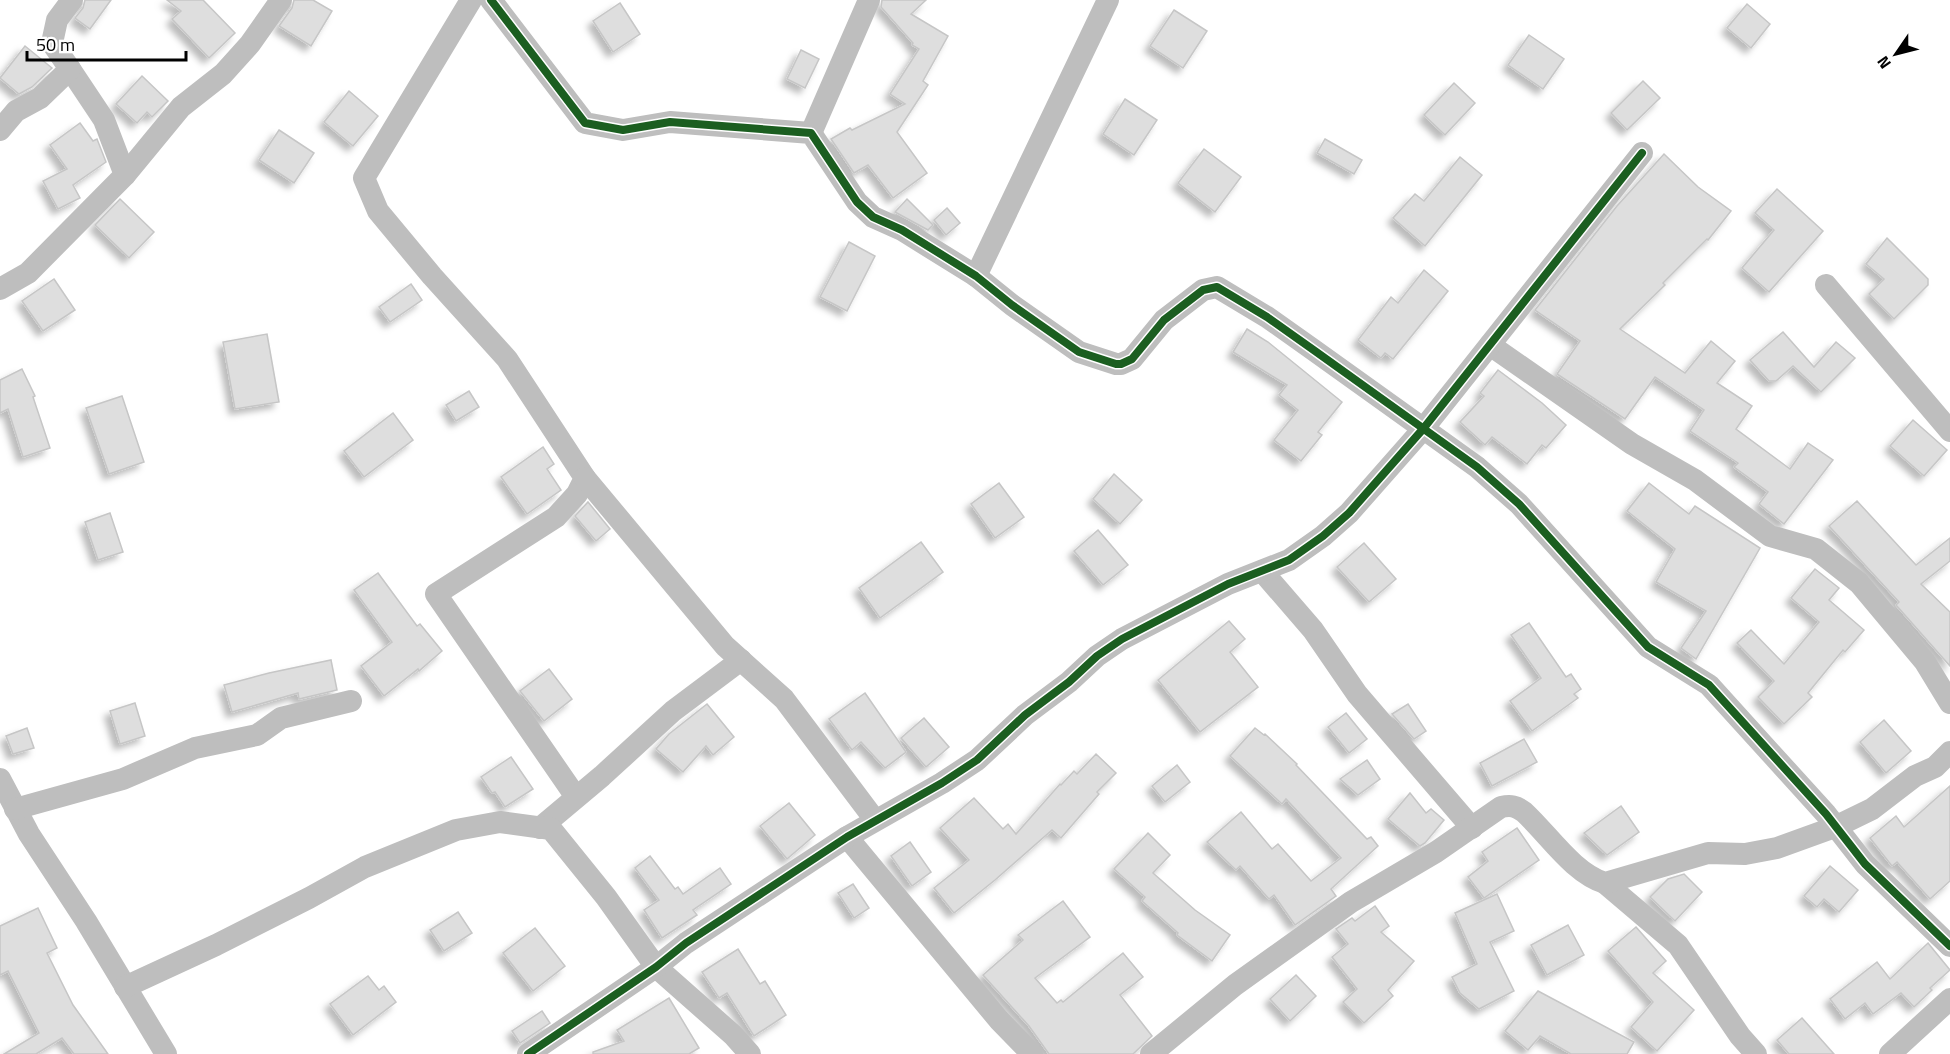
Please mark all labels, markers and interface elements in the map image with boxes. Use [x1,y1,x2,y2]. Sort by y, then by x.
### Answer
scale bar [27,24,186,62]
north arrow [1866,24,1926,84]
text: 50 m [36,31,75,58]
text: N [1871,51,1897,74]

